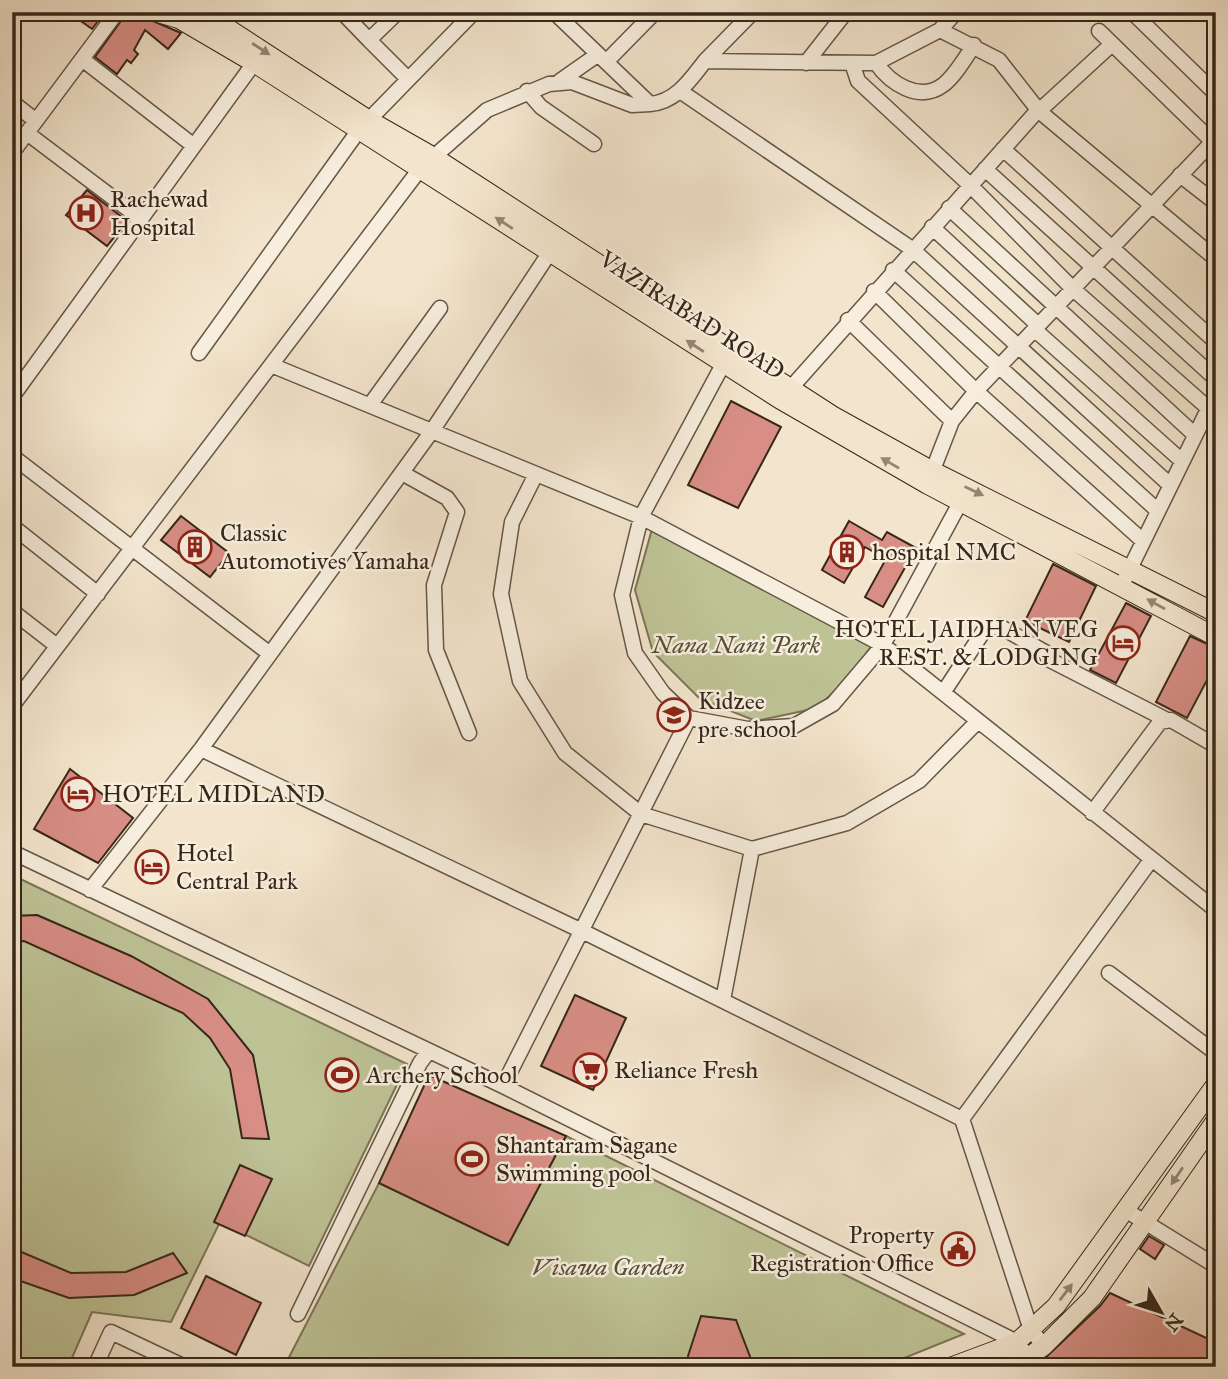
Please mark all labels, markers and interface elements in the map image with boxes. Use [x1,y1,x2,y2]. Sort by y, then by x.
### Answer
one-way arrow [251,43,270,56]
place label: Rachewad Hospital [110,184,208,242]
hospital icon: Rachewad Hospital [67,194,105,232]
one-way arrow [494,216,513,229]
street label: VAZIRABAD ROAD [593,243,790,386]
one-way arrow [685,339,705,352]
one-way arrow [880,457,900,469]
one-way arrow [964,485,984,497]
place label: Classic Automotives Yamaha [219,518,430,576]
building icon: Classic Automotives Yamaha [176,528,214,566]
building icon: hospital NMC [828,533,866,571]
place label: hospital NMC [872,537,1016,567]
one-way arrow [1146,598,1166,610]
place label: HOTEL JAIDHAN VEG REST. & LODGING [834,614,1098,672]
hotel icon: HOTEL JAIDHAN VEG REST. & LODGING [1104,624,1142,662]
park label: Nana Nani Park [650,630,821,660]
place label: Kidzee pre school [697,686,797,744]
school or university icon: Kidzee pre school [655,696,693,734]
hotel icon: HOTEL MIDLAND [59,775,97,813]
place label: HOTEL MIDLAND [102,779,325,809]
place label: Hotel Central Park [176,838,299,896]
hotel icon: Hotel Central Park [133,848,171,886]
supermarket icon: Reliance Fresh [571,1051,609,1089]
place label: Reliance Fresh [614,1055,758,1085]
sports icon: Archery School [323,1056,361,1094]
place label: Archery School [365,1060,518,1090]
place label: Shantaram Sagane Swimming pool [496,1130,678,1188]
sports icon: Shantaram Sagane Swimming pool [453,1140,491,1178]
one-way arrow [1170,1167,1184,1185]
place label: Property Registration Office [750,1220,935,1278]
public building icon: Property Registration Office [939,1230,977,1268]
park label: Visawa Garden [532,1252,685,1282]
north arrow [1126,1278,1196,1348]
one-way arrow [1059,1283,1074,1301]
text: N [1160,1309,1188,1336]

